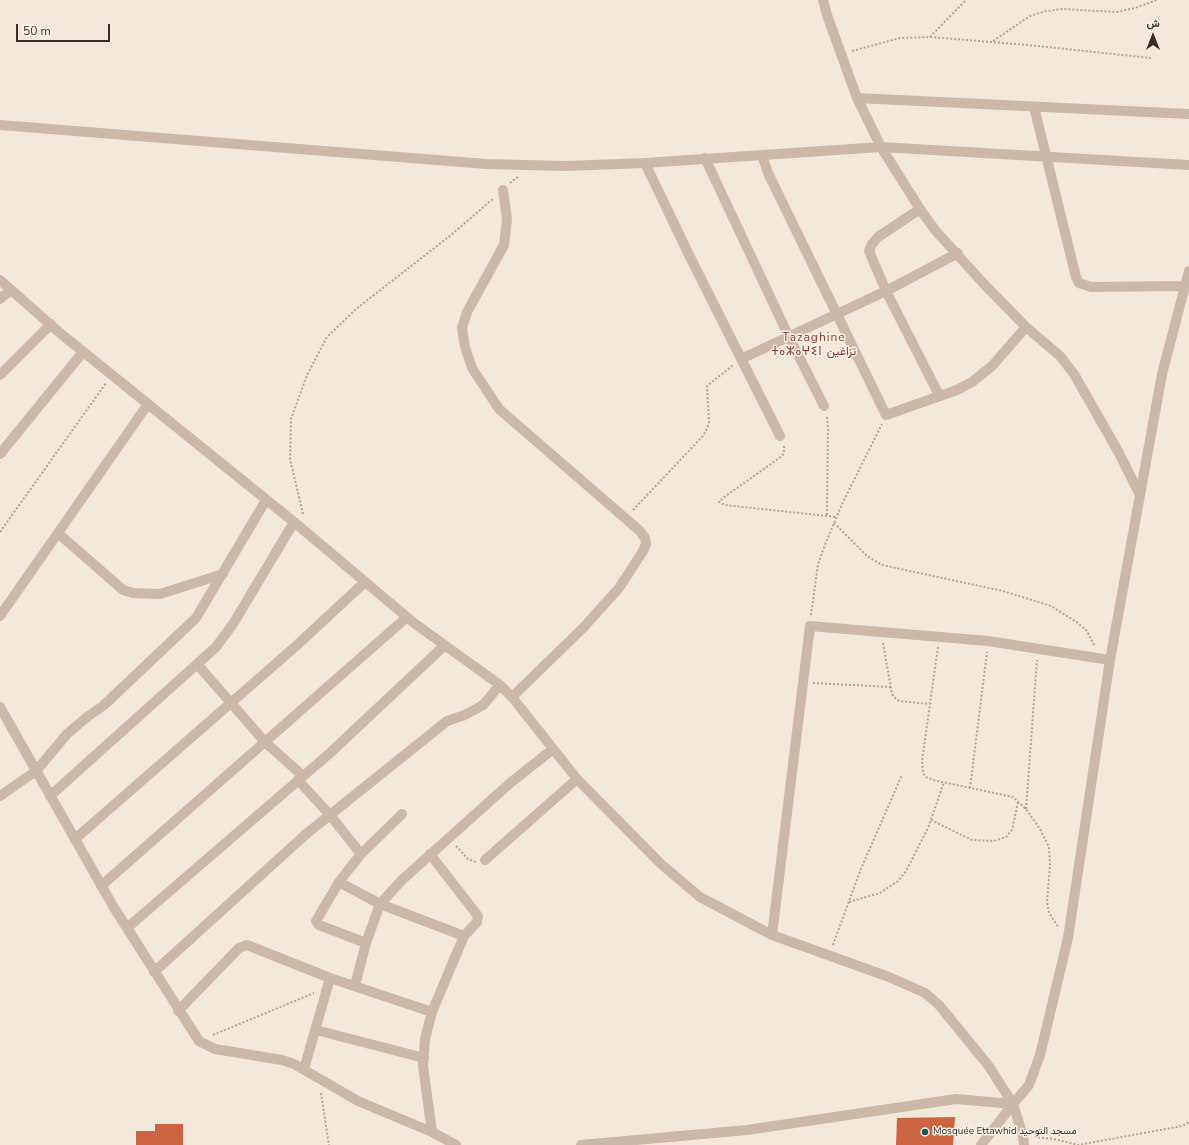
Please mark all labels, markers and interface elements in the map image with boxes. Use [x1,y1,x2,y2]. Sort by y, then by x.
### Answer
scale bar [18,16,112,42]
north arrow [1133,16,1173,56]
text: ش [1146,16,1160,31]
text: 50 m [23,23,51,39]
district label: Tazaghine ⵜⴰⵣⴰⵖⵉⵏ تزاغين [775,331,853,359]
place label: Mosquée Ettawhid مسجد التوحيد [933,1126,1077,1138]
marker: Mosquée Ettawhid مسجد التوحيد [920,1127,930,1137]

